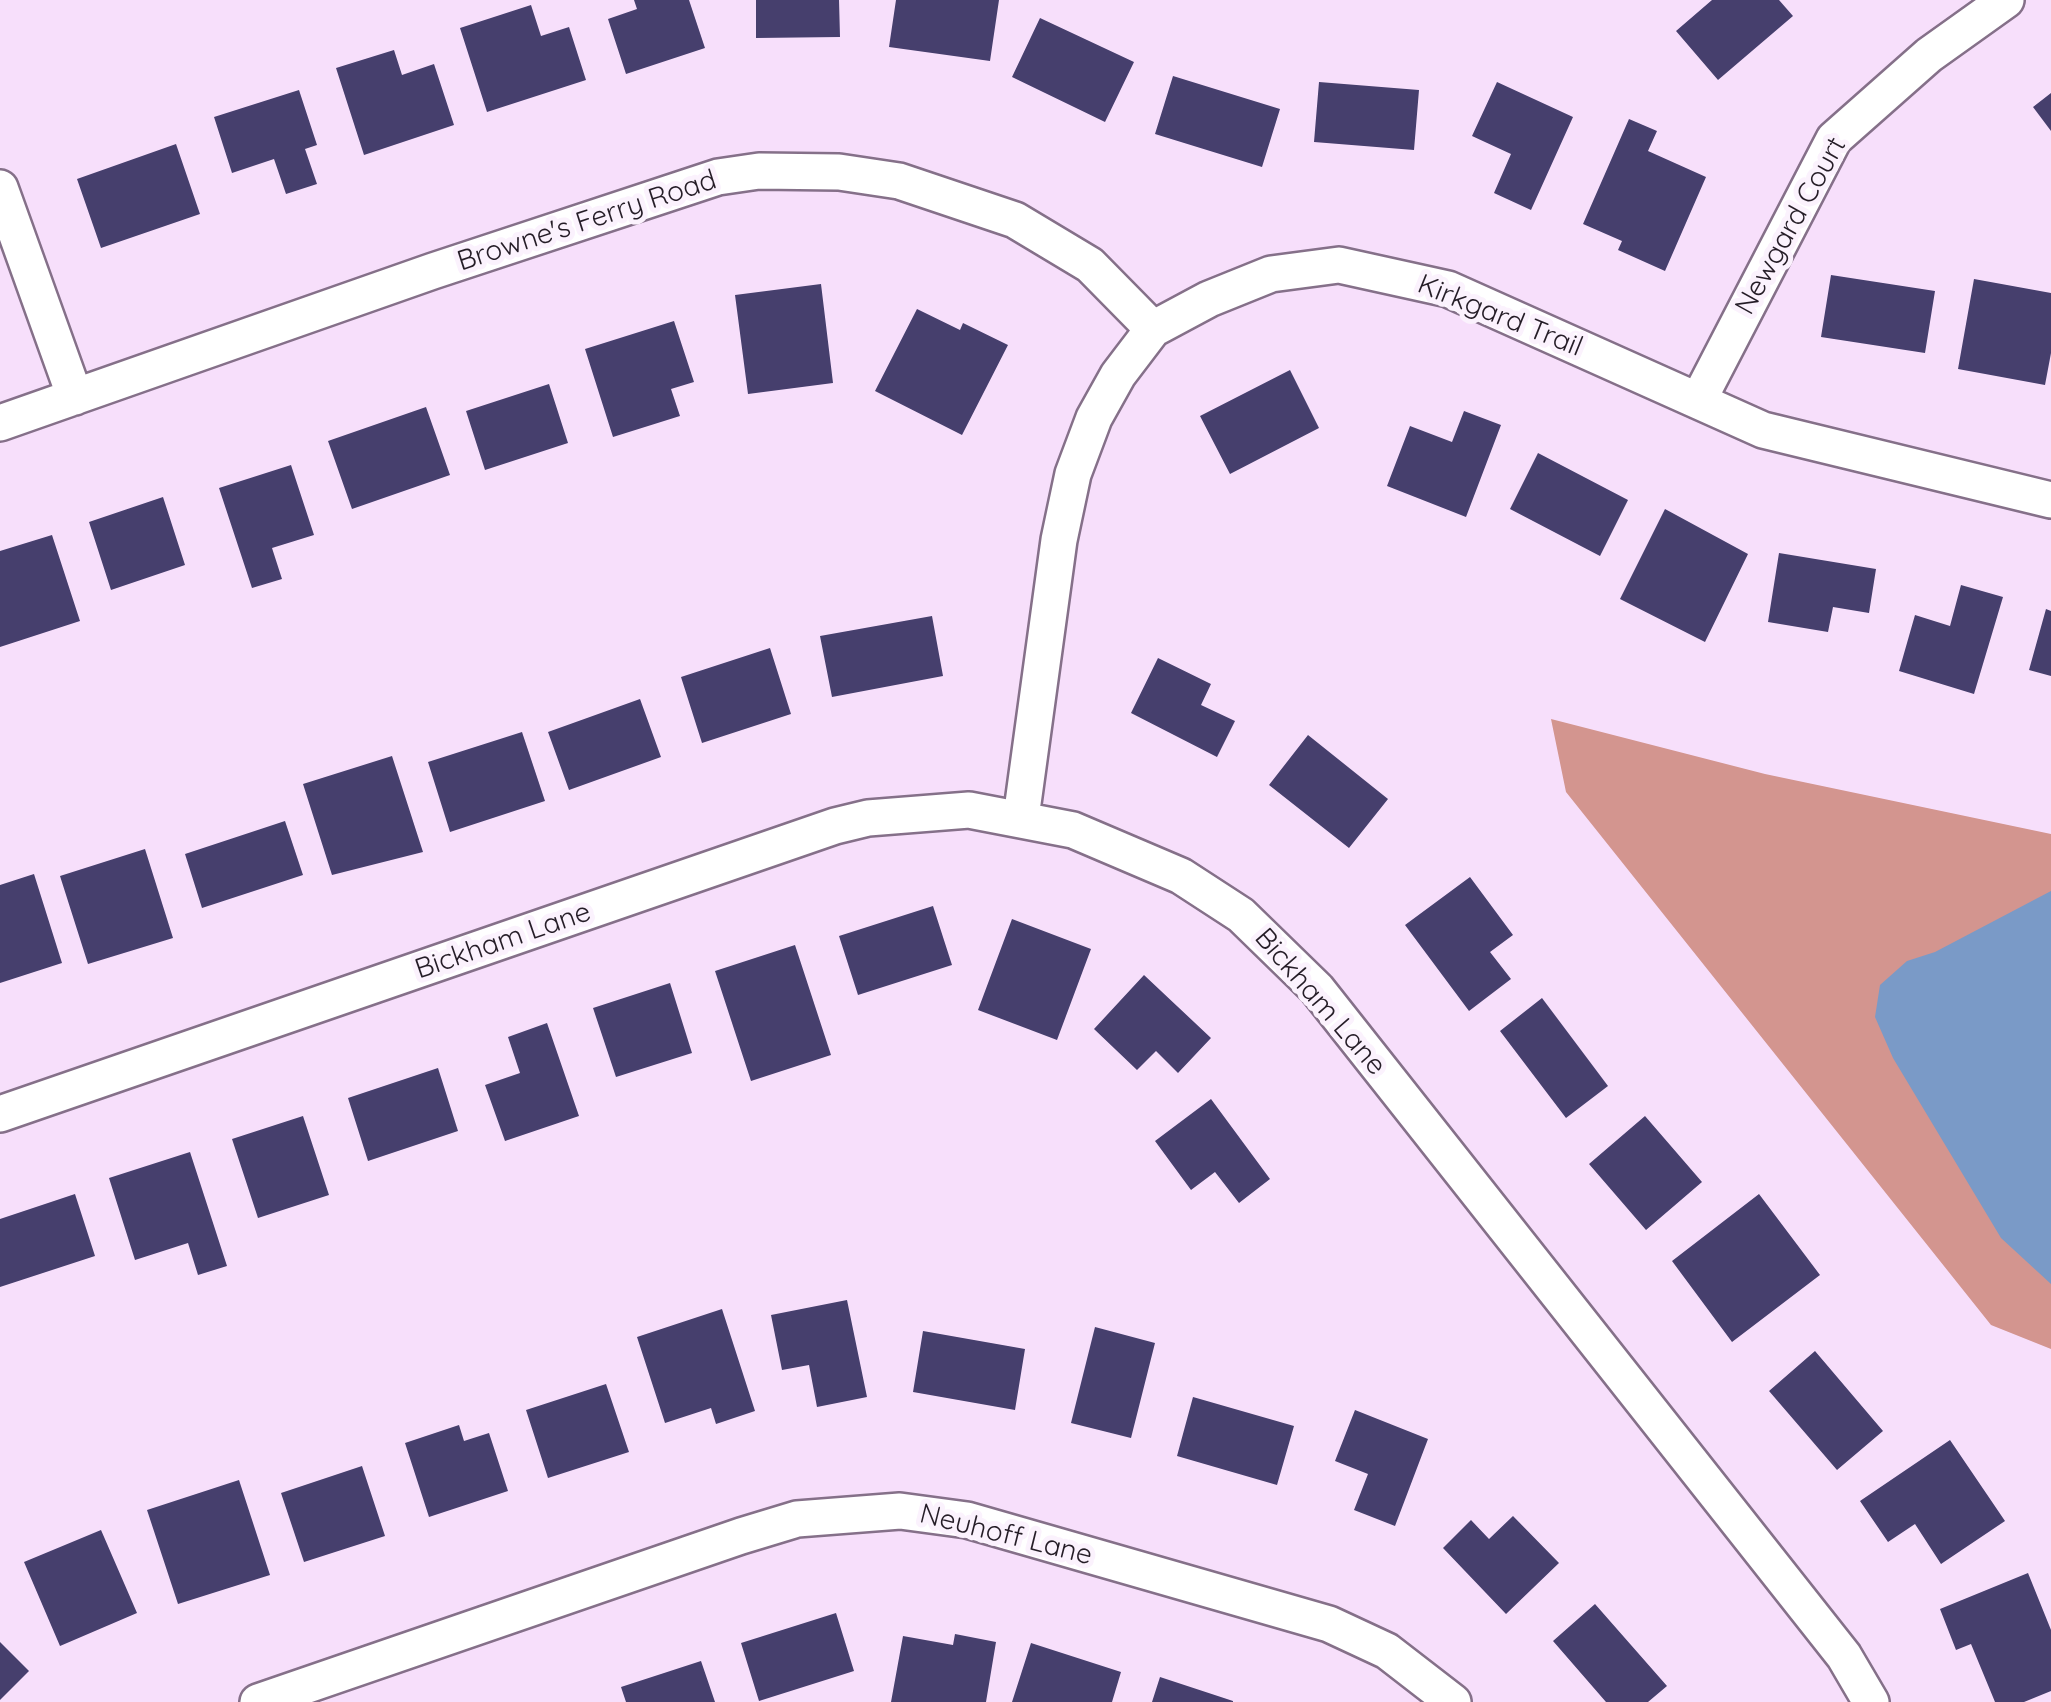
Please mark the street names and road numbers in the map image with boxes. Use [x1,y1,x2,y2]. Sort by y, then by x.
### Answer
street label: Newgard Court [1728,131,1854,321]
street label: Browne's Ferry Road [453,163,721,279]
street label: Kirkgard Trail [1413,268,1587,364]
street label: Bickham Lane [411,895,595,987]
street label: Bickham Lane [1247,922,1393,1082]
street label: Neuhoff Lane [916,1497,1096,1573]

